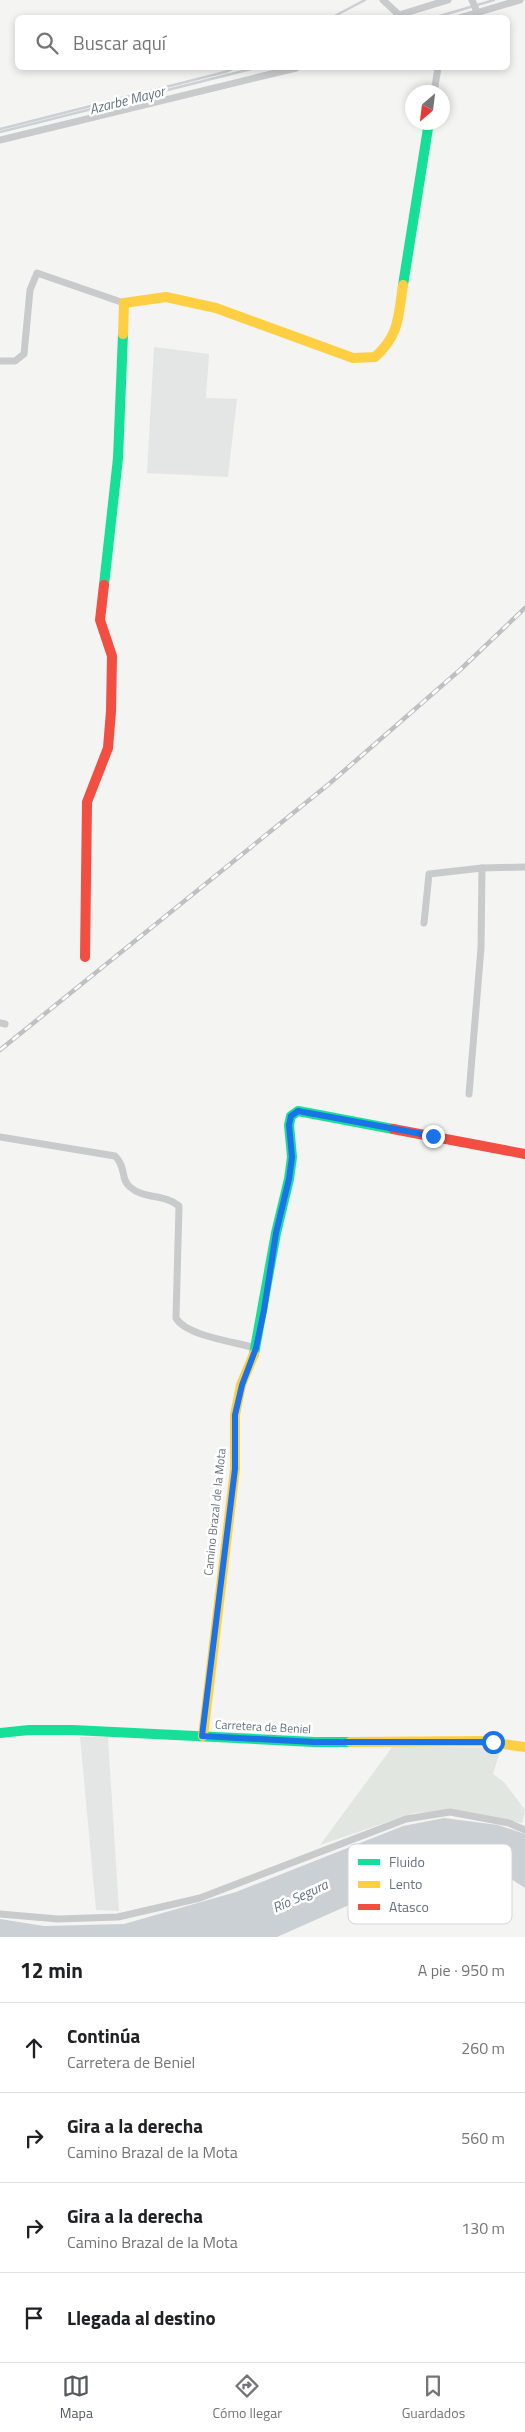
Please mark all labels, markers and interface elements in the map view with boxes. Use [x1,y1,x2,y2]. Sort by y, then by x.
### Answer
search box [15,15,510,70]
text: Buscar aquí [73,28,166,57]
icon: search [33,29,61,57]
water label: Azarbe Mayor [87,80,168,119]
north arrow [405,85,450,130]
route end [422,1125,445,1148]
street label: Camino Brazal de la Mota [198,1447,231,1577]
street label: Carretera de Beniel [214,1714,312,1739]
route start [482,1731,505,1754]
legend [348,1844,512,1924]
text: Fluido [389,1851,425,1872]
water label: Río Segura [269,1873,332,1918]
text: Lento [389,1873,423,1894]
text: Atasco [389,1896,429,1917]
text: 12 min [20,1954,83,1986]
text: A pie · 950 m [418,1958,505,1982]
text: Continúa [67,2021,140,2050]
icon: ahead [20,2034,48,2062]
text: 260 m [461,2036,505,2060]
text: Carretera de Beniel [67,2050,195,2074]
text: Gira a la derecha [67,2111,203,2140]
icon: right [20,2124,48,2152]
text: 560 m [461,2126,505,2150]
text: Camino Brazal de la Mota [67,2140,238,2164]
text: Gira a la derecha [67,2201,203,2230]
icon: right [20,2214,48,2242]
text: 130 m [461,2216,505,2240]
text: Camino Brazal de la Mota [67,2230,238,2254]
text: Llegada al destino [67,2303,216,2332]
icon: arrive [20,2304,48,2332]
tab: Mapa [60,2372,93,2423]
tab: Cómo llegar [213,2372,282,2423]
tab: Guardados [402,2372,465,2423]

